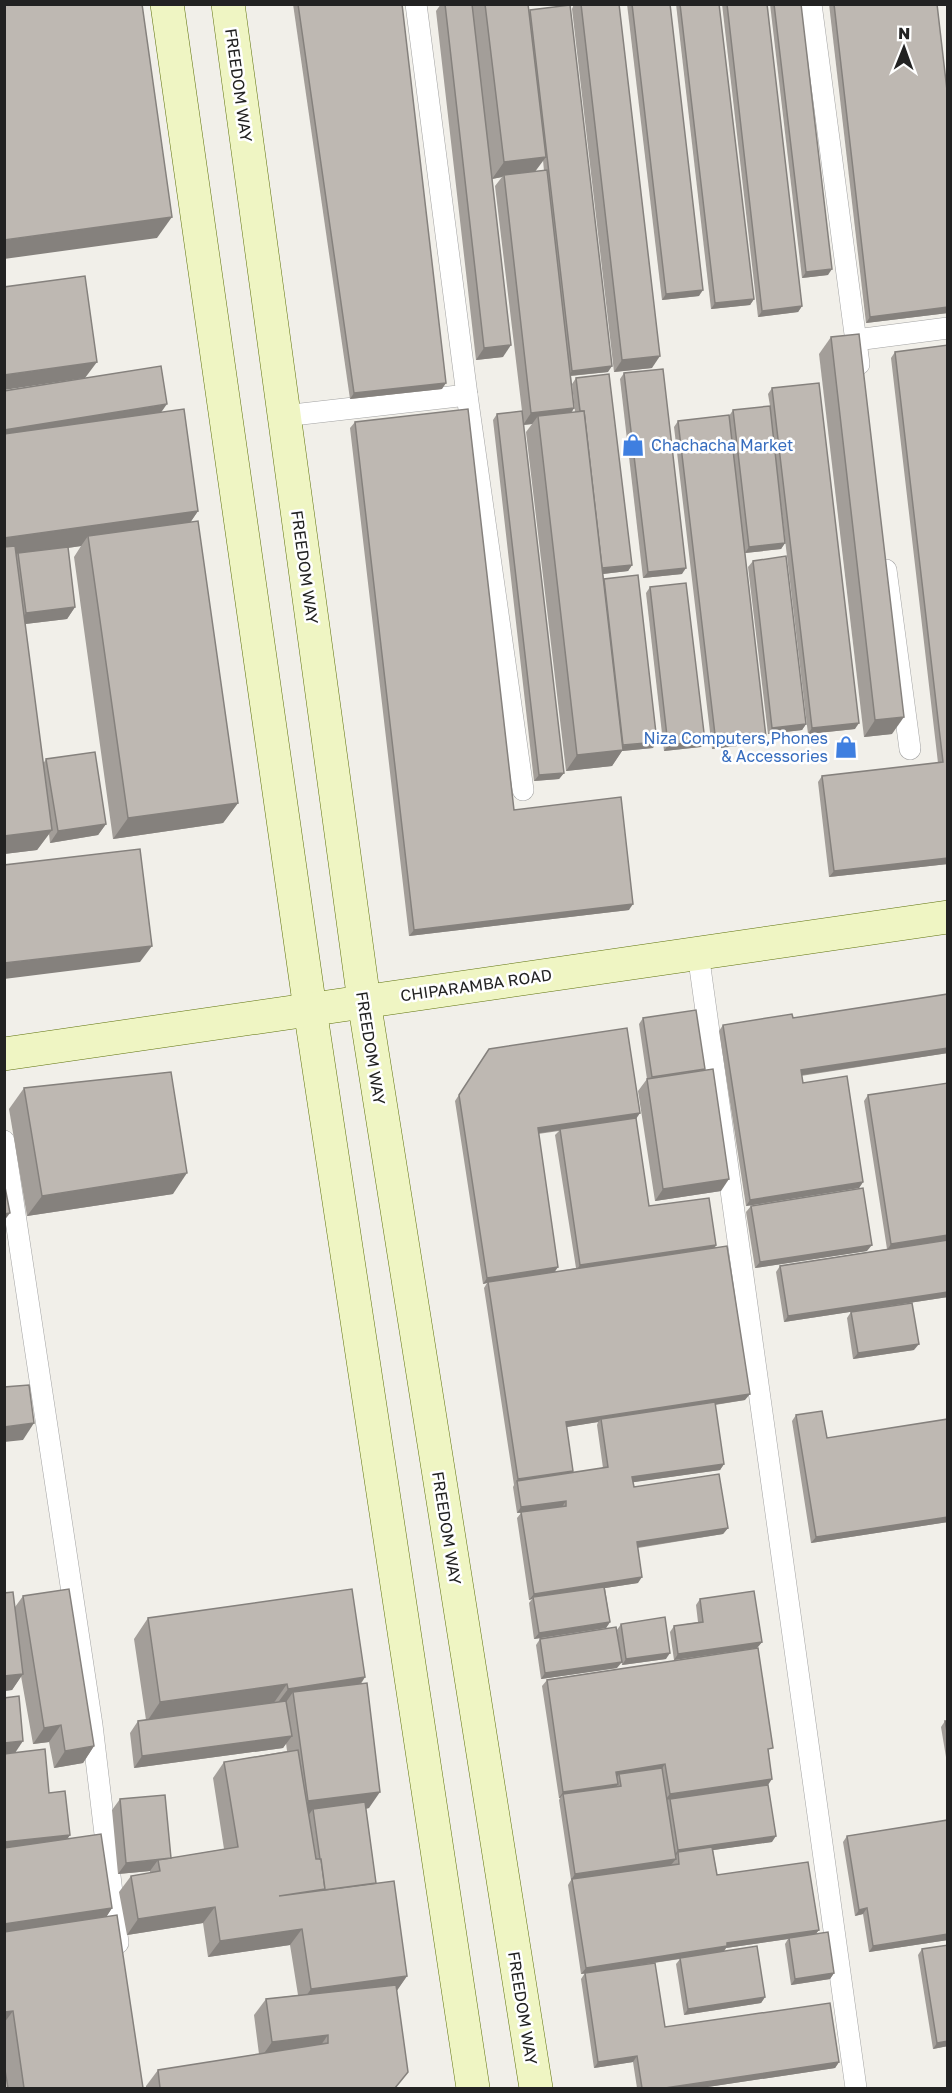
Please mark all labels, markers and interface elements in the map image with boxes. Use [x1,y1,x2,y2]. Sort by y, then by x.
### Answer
north arrow [874,18,934,78]
text: N [898,23,911,43]
street label: FREEDOM WAY [221,27,257,144]
shop icon: Chachacha Market [620,432,646,458]
place label: Chachacha Market [651,435,793,455]
street label: FREEDOM WAY [287,509,323,626]
place label: Niza Computers,Phones & Accessories [643,728,828,766]
shop icon: Niza Computers,Phones & Accessories [833,734,859,760]
street label: CHIPARAMBA ROAD [399,964,553,1006]
street label: FREEDOM WAY [352,990,390,1107]
street label: FREEDOM WAY [428,1470,466,1587]
street label: FREEDOM WAY [504,1950,542,2067]

